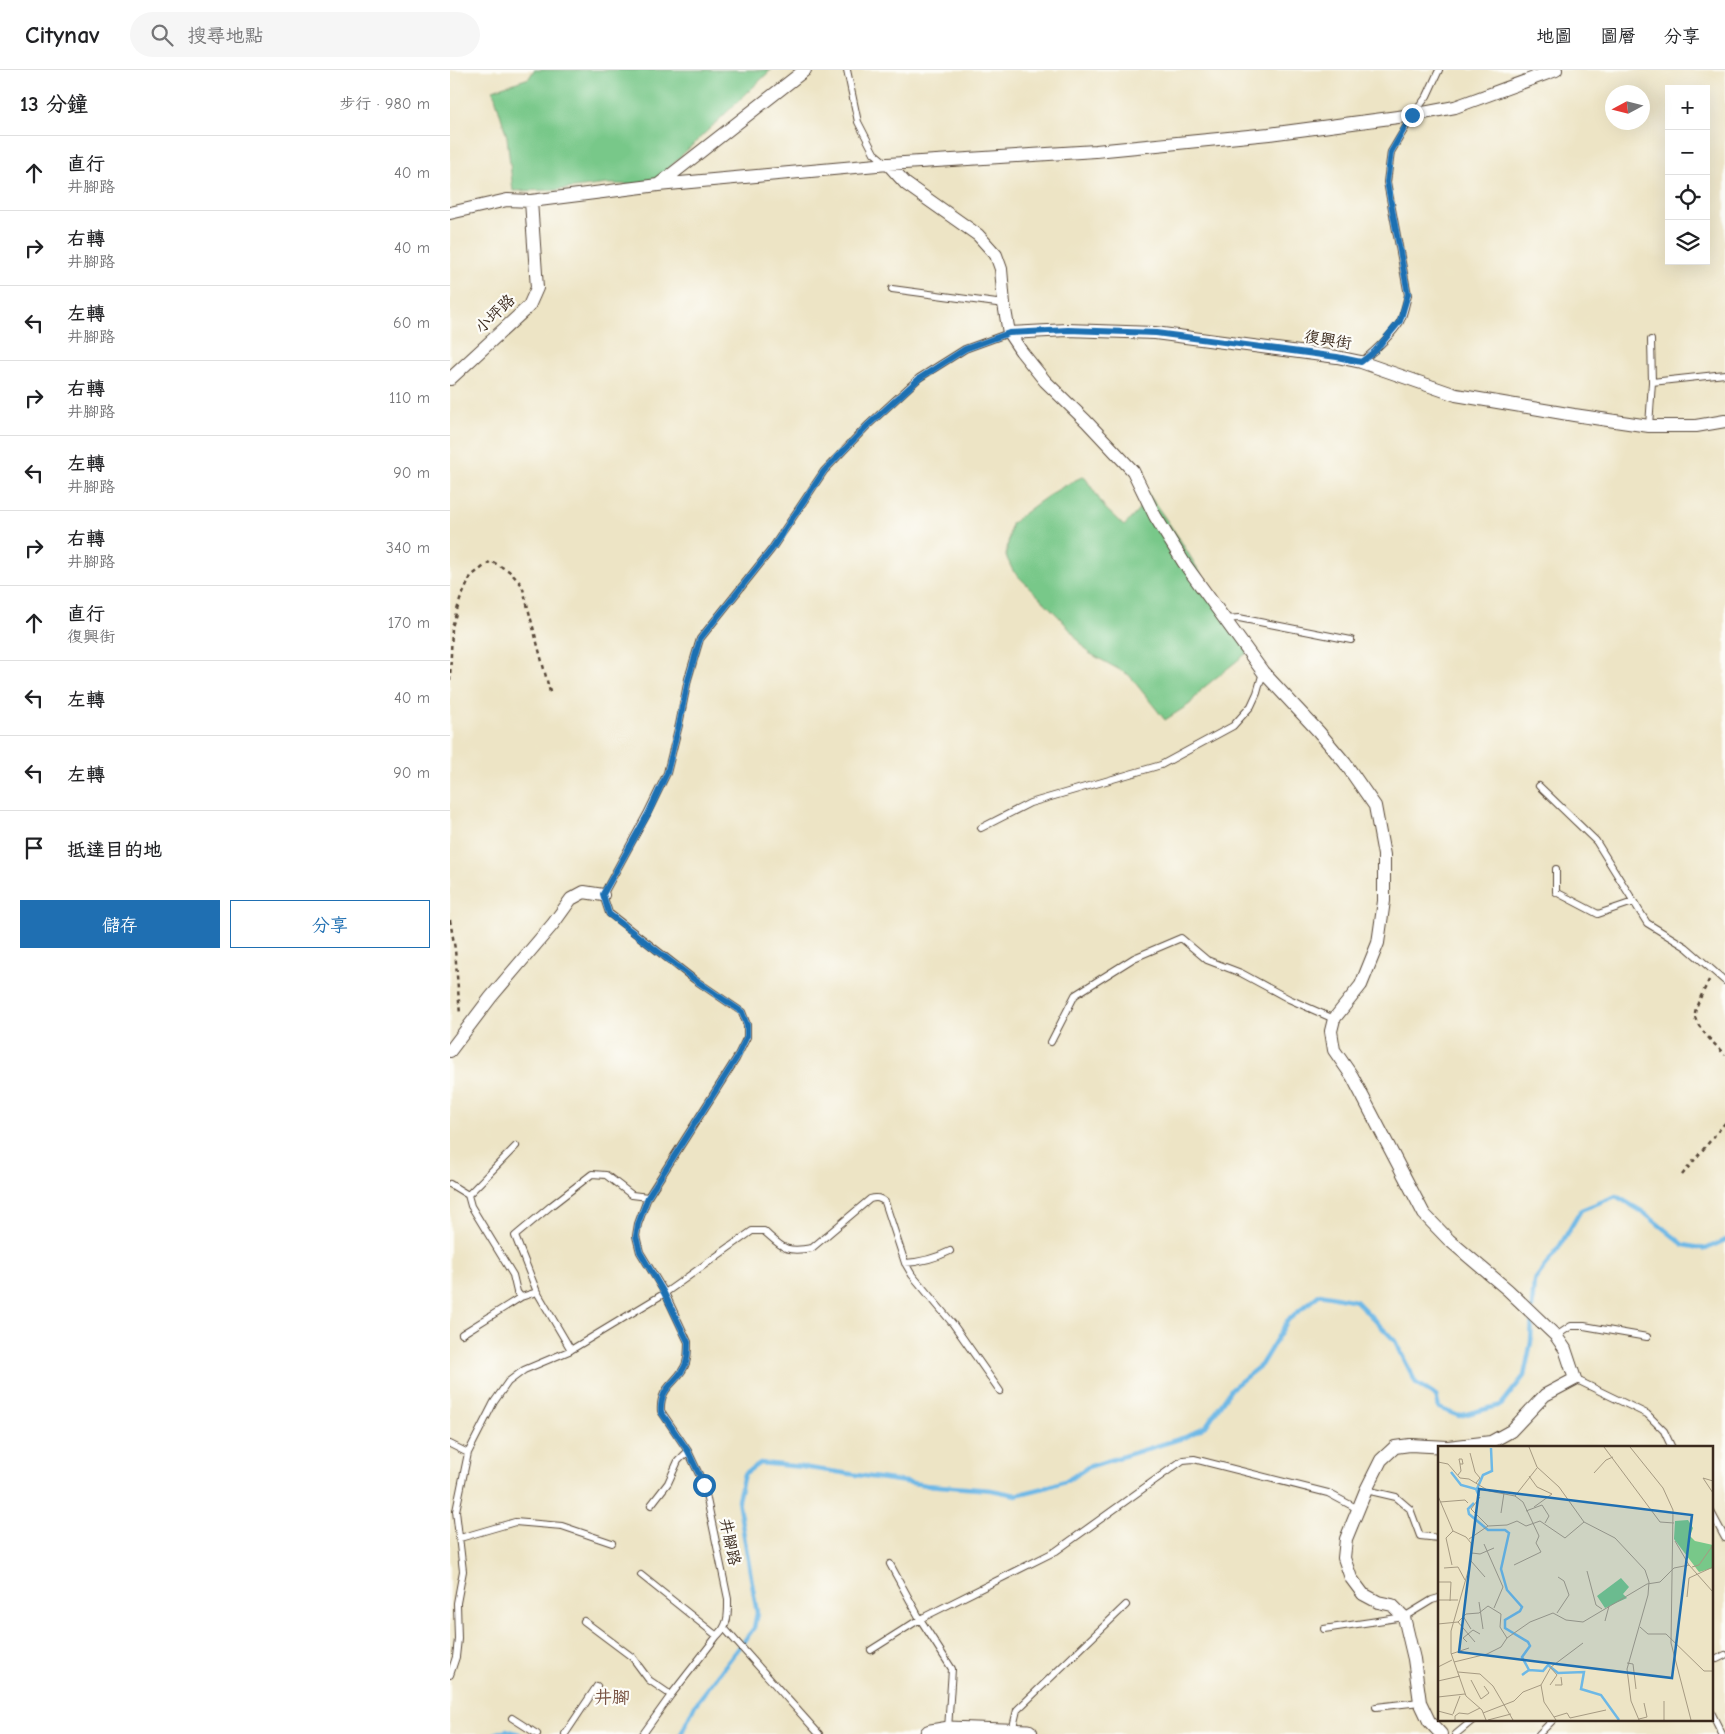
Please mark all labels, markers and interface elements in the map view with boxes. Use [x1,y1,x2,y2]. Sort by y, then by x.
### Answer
search box [130,12,480,57]
text: Citynav [25,21,100,49]
icon: search [148,21,176,49]
text: 搜尋地點 [188,25,264,47]
text: 地圖 [1536,26,1572,47]
text: 圖層 [1600,26,1636,47]
text: 分享 [1664,26,1700,47]
north arrow [1605,85,1650,130]
map controls [1665,85,1710,265]
button: + [1665,85,1710,130]
text: 13 分鐘 [20,92,88,116]
text: 步行 · 980 m [339,95,430,113]
route end [1401,104,1424,127]
button: − [1665,130,1710,175]
text: 直行 [67,153,105,175]
icon: ahead [20,159,48,187]
text: 40 m [394,164,430,182]
button: locate [1665,175,1710,220]
text: 井腳路 [67,178,115,196]
button: layers [1665,220,1710,265]
text: 右轉 [67,228,105,250]
icon: right [20,234,48,262]
text: 40 m [394,239,430,257]
text: 井腳路 [67,253,115,271]
street label: 小坪路 [471,291,519,337]
text: 左轉 [67,303,105,325]
icon: left [20,309,48,337]
text: 60 m [393,314,430,332]
street label: 復興街 [1303,327,1353,353]
text: 井腳路 [67,328,115,346]
text: 右轉 [67,378,105,400]
icon: right [20,384,48,412]
text: 110 m [389,389,430,407]
text: 井腳路 [67,403,115,421]
text: 左轉 [67,453,105,475]
icon: left [20,459,48,487]
text: 90 m [393,464,430,482]
text: 井腳路 [67,478,115,496]
text: 右轉 [67,528,105,550]
icon: right [20,534,48,562]
text: 340 m [386,539,430,557]
text: 井腳路 [67,553,115,571]
text: 直行 [67,603,105,625]
icon: ahead [20,609,48,637]
text: 170 m [388,614,430,632]
text: 復興街 [67,628,115,646]
icon: left [20,684,48,712]
text: 左轉 [67,689,105,711]
text: 40 m [394,689,430,707]
icon: left [20,759,48,787]
text: 左轉 [67,764,105,786]
text: 90 m [393,764,430,782]
icon: arrive [20,834,48,862]
text: 抵達目的地 [67,839,162,861]
button: 儲存 [20,900,220,948]
button: 分享 [230,900,430,948]
inset map [1438,1446,1712,1722]
route start [693,1474,716,1497]
street label: 井腳路 [716,1517,744,1567]
district label: 井腳 [594,1687,630,1708]

